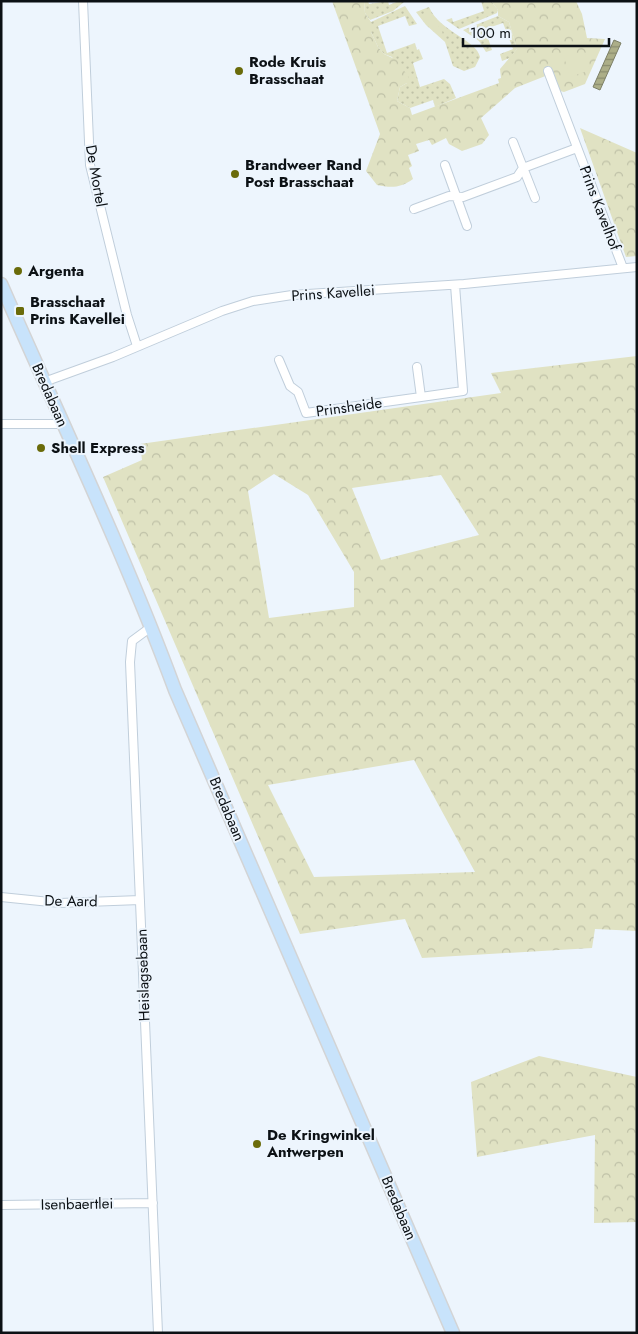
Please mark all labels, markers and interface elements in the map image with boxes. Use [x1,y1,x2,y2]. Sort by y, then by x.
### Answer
scale bar [463,15,609,47]
text: 100 m [470,22,511,44]
place label: Rode Kruis Brasschaat [249,51,326,90]
marker: Rode Kruis Brasschaat [233,65,245,77]
street label: De Mortel [80,143,112,209]
place label: Brandweer Rand Post Brasschaat [245,154,362,193]
street label: Prins Kavelhof [574,163,626,254]
marker: Brandweer Rand Post Brasschaat [229,168,241,180]
place label: Argenta [27,260,84,282]
marker: Argenta [12,265,24,277]
street label: Prins Kavellei [291,279,375,307]
place label: Brasschaat Prins Kavellei [30,291,125,330]
marker: Brasschaat Prins Kavellei [14,305,26,317]
street label: Bredabaan [26,360,74,430]
street label: Prinsheide [314,391,384,423]
place label: Shell Express [51,437,145,459]
marker: Shell Express [35,442,47,454]
street label: Bredabaan [204,774,250,844]
street label: De Aard [44,890,98,912]
street label: Heislagsebaan [130,929,156,1021]
place label: De Kringwinkel Antwerpen [266,1124,375,1163]
marker: De Kringwinkel Antwerpen [251,1138,263,1150]
street label: Bredabaan [376,1173,422,1243]
street label: Isenbaertlei [40,1192,114,1216]

